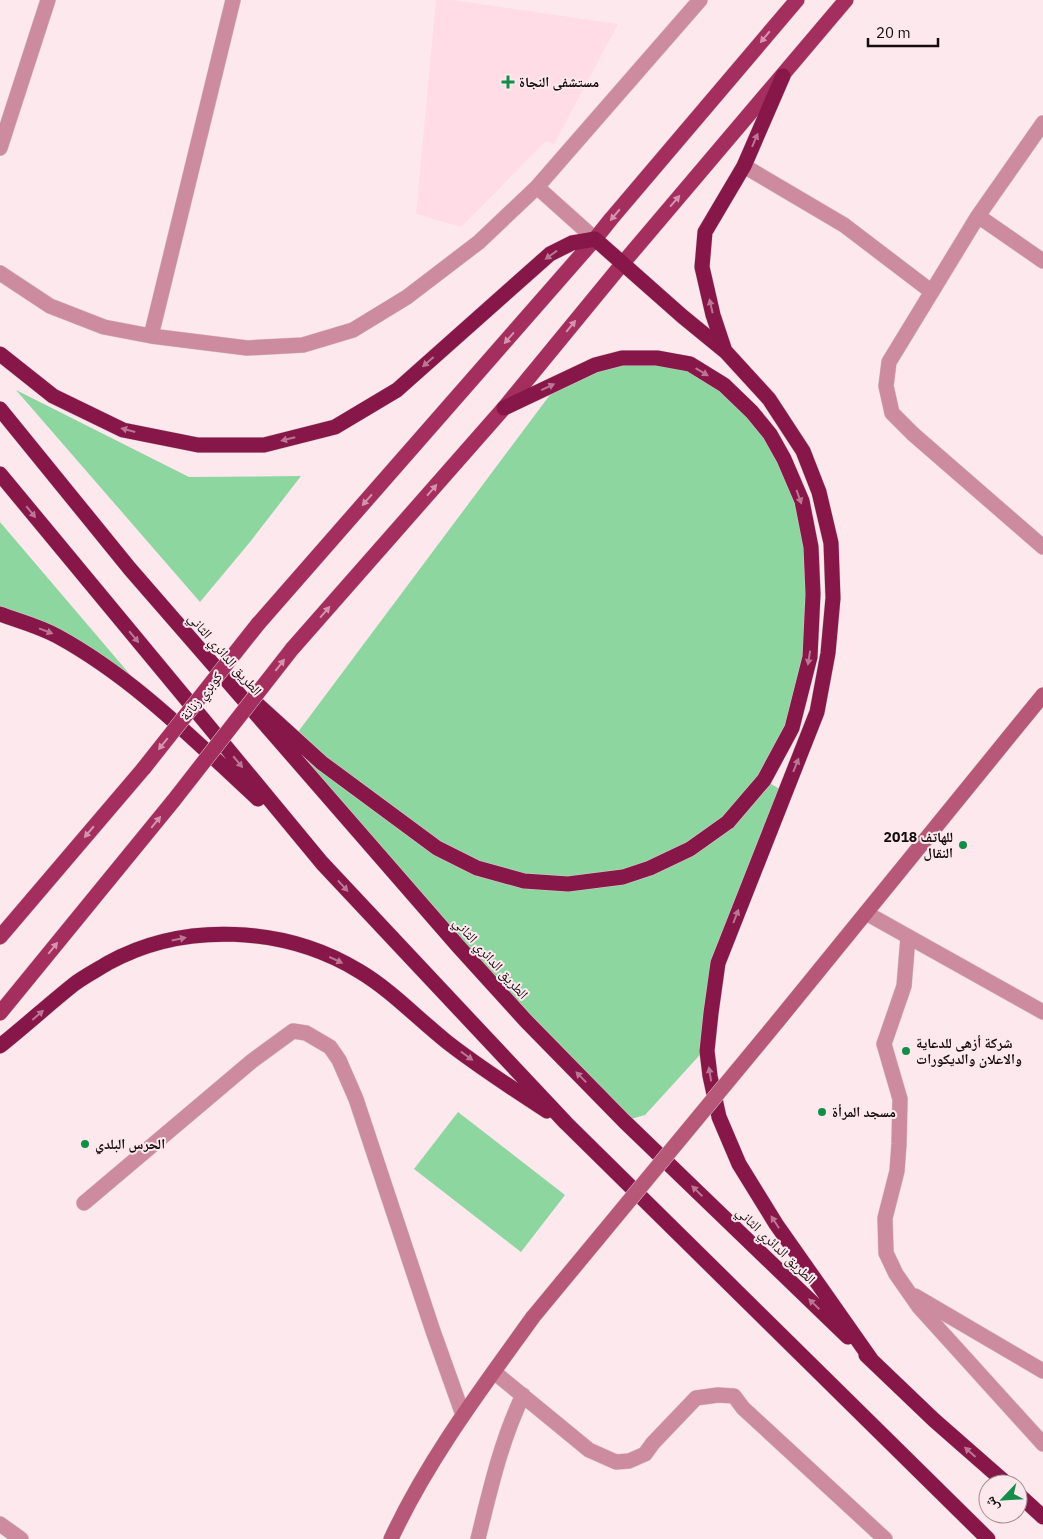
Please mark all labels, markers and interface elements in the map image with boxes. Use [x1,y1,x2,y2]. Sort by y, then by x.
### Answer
scale bar [868,15,938,47]
text: 20 m [876,23,911,42]
one-way arrow [759,31,771,43]
place label: مستشفى النجاة [519,73,599,91]
marker: مستشفى النجاة [501,75,515,89]
one-way arrow [751,132,759,147]
one-way arrow [669,196,681,208]
one-way arrow [609,208,620,221]
one-way arrow [545,250,558,261]
one-way arrow [707,298,715,313]
one-way arrow [565,320,576,333]
one-way arrow [504,332,515,344]
one-way arrow [422,357,435,368]
one-way arrow [695,367,708,376]
one-way arrow [541,382,555,390]
one-way arrow [120,426,136,434]
one-way arrow [281,435,296,443]
one-way arrow [426,483,437,496]
one-way arrow [795,490,803,505]
one-way arrow [362,493,373,506]
one-way arrow [25,505,36,518]
one-way arrow [319,606,330,619]
street label: الطريق الدائري الثاني [182,609,266,701]
one-way arrow [38,628,53,635]
one-way arrow [129,630,140,643]
one-way arrow [804,650,812,666]
one-way arrow [275,658,285,672]
street label: كوبري زناتة [176,668,228,726]
one-way arrow [157,737,168,750]
one-way arrow [232,756,243,768]
one-way arrow [792,758,800,772]
one-way arrow [150,816,161,829]
one-way arrow [84,825,95,838]
place label: 2018 للهاتف النقال [884,828,953,862]
marker: 2018 للهاتف النقال [957,839,969,851]
one-way arrow [337,879,349,891]
one-way arrow [733,909,741,924]
street label: الطريق الدائري الثاني [448,913,532,1004]
one-way arrow [171,935,186,943]
one-way arrow [47,942,58,954]
one-way arrow [329,956,344,964]
one-way arrow [31,1010,44,1021]
place label: شركة أزهى للدعاية والاعلان والديكورات [916,1034,1022,1068]
marker: شركة أزهى للدعاية والاعلان والديكورات [900,1045,912,1057]
one-way arrow [460,1051,474,1061]
one-way arrow [706,1066,714,1082]
one-way arrow [575,1071,587,1083]
place label: مسجد المرأة [832,1103,896,1121]
marker: مسجد المرأة [816,1106,828,1118]
place label: الحرس البلدي [95,1135,165,1155]
marker: الحرس البلدي [79,1138,91,1150]
one-way arrow [691,1185,703,1197]
street label: الطريق الدائري الثاني [731,1202,820,1289]
one-way arrow [770,1215,780,1228]
one-way arrow [808,1298,820,1310]
one-way arrow [964,1446,977,1457]
north arrow [978,1474,1028,1524]
text: ش [980,1494,1003,1515]

